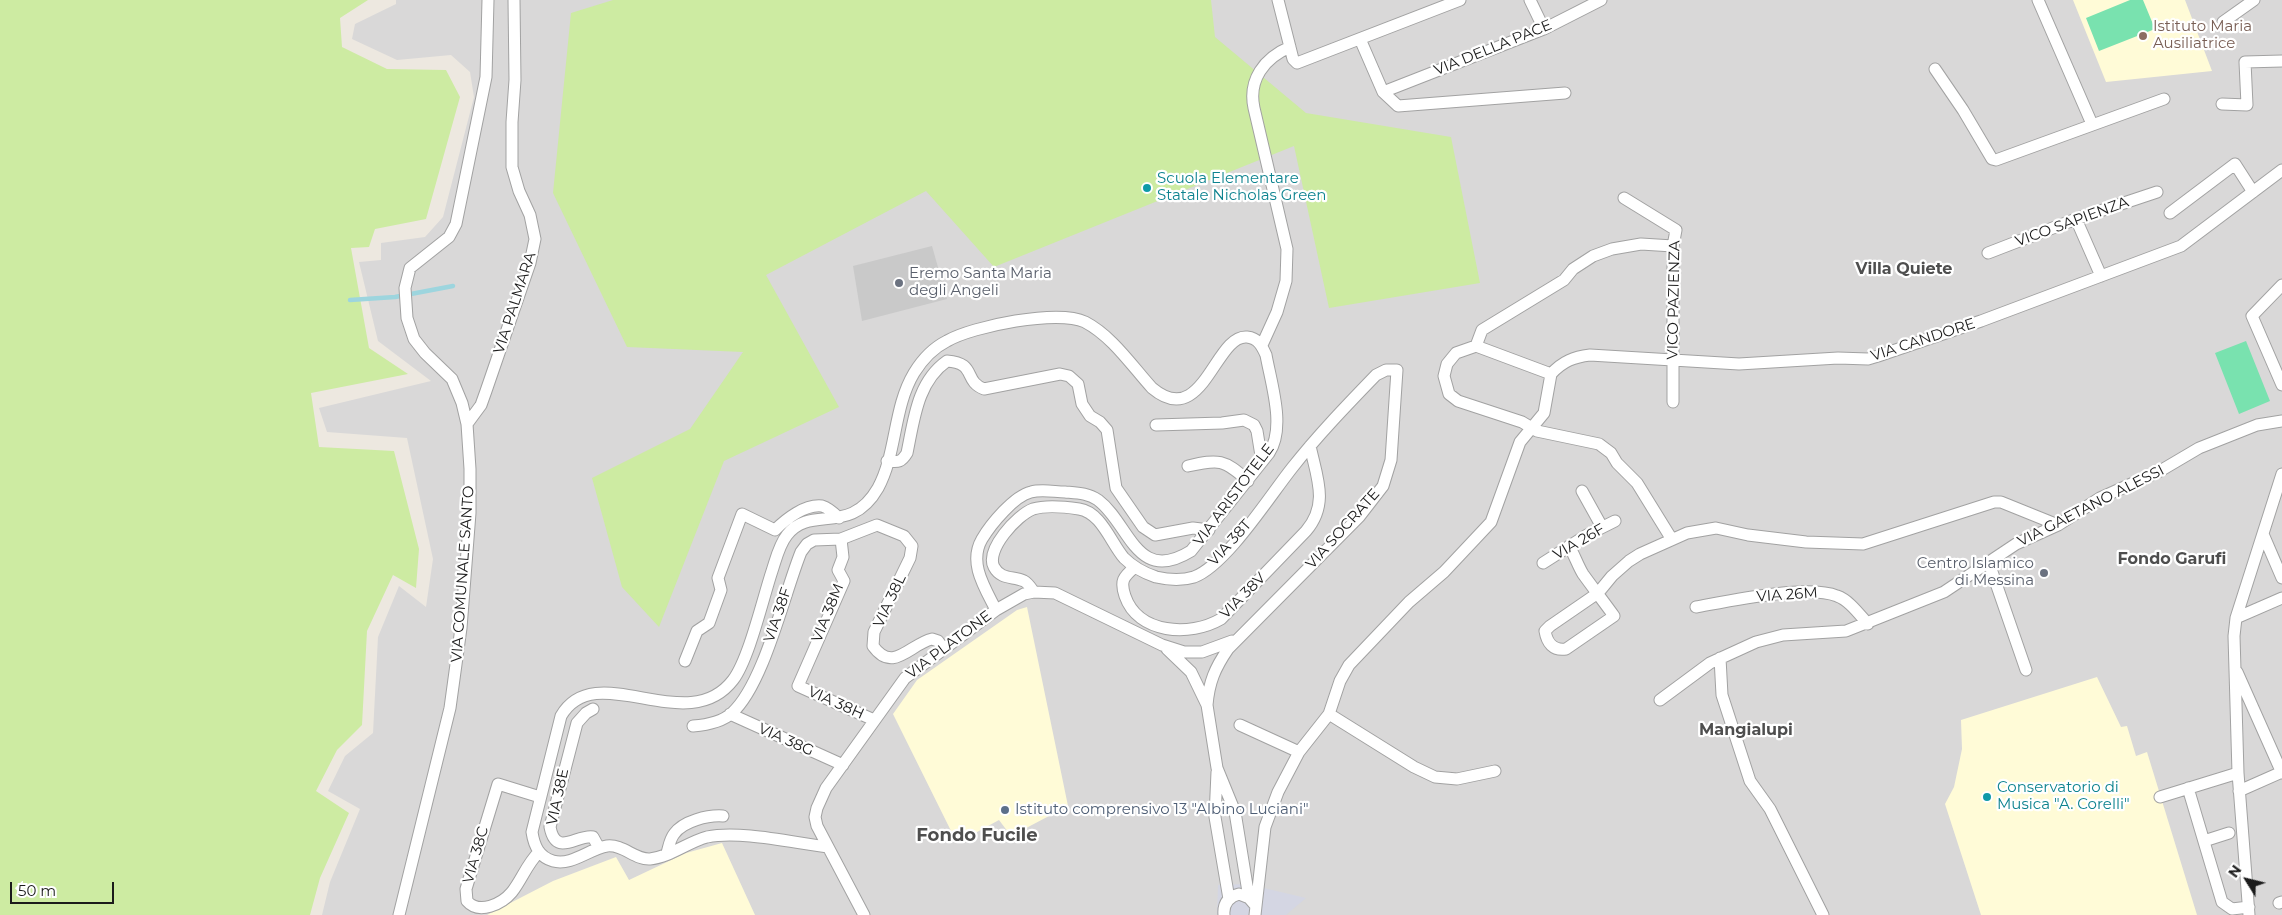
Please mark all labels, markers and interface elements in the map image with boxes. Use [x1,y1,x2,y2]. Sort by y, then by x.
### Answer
street label: VIA DELLA PACE [1431,16,1555,80]
place label: Istituto Maria Ausiliatrice [2153,18,2252,53]
marker: Istituto Maria Ausiliatrice [2137,30,2149,42]
place label: Scuola Elementare Statale Nicholas Green [1157,170,1326,205]
marker: Scuola Elementare Statale Nicholas Green [1141,182,1153,194]
street label: VICO SAPIENZA [2013,193,2131,251]
street label: VICO PAZIENZA [1664,240,1684,360]
street label: VIA PALMARA [490,250,540,356]
district label: Villa Quiete [1856,259,1952,279]
place label: Eremo Santa Maria degli Angeli [909,265,1052,300]
marker: Eremo Santa Maria degli Angeli [893,277,905,289]
street label: VIA CANDORE [1869,315,1977,365]
street label: VIA ARISTOTELE [1190,440,1278,550]
street label: VIA GAETANO ALESSI [2015,461,2167,551]
street label: VIA COMUNALE SANTO [448,485,478,663]
street label: VIA SOCRATE [1302,485,1384,573]
street label: VIA 38T [1205,516,1255,570]
street label: VIA 26F [1550,520,1608,564]
district label: Fondo Garufi [2118,549,2226,569]
place label: Centro Islamico di Messina [1917,555,2034,590]
marker: Centro Islamico di Messina [2038,567,2050,579]
street label: VIA 38V [1216,569,1270,623]
street label: VIA 38L [870,572,910,630]
street label: VIA 38M [808,581,848,645]
street label: VIA 26M [1756,584,1818,606]
street label: VIA 38F [760,585,796,645]
street label: VIA PLATONE [903,607,995,683]
street label: VIA 38H [805,683,867,723]
street label: VIA 38G [755,720,817,760]
district label: Mangialupi [1699,720,1793,740]
street label: VIA 38E [543,767,573,827]
place label: Conservatorio di Musica "A. Corelli" [1997,779,2130,814]
marker: Conservatorio di Musica "A. Corelli" [1981,791,1993,803]
place label: Istituto comprensivo 13 "Albino Luciani" [1015,801,1309,819]
marker: Istituto comprensivo 13 "Albino Luciani" [999,804,1011,816]
street label: VIA 38C [459,825,493,885]
district label: Fondo Fucile [916,825,1038,847]
north arrow [2222,855,2272,905]
text: N [2224,861,2245,881]
scale bar [12,872,116,904]
text: 50 m [18,881,56,900]

